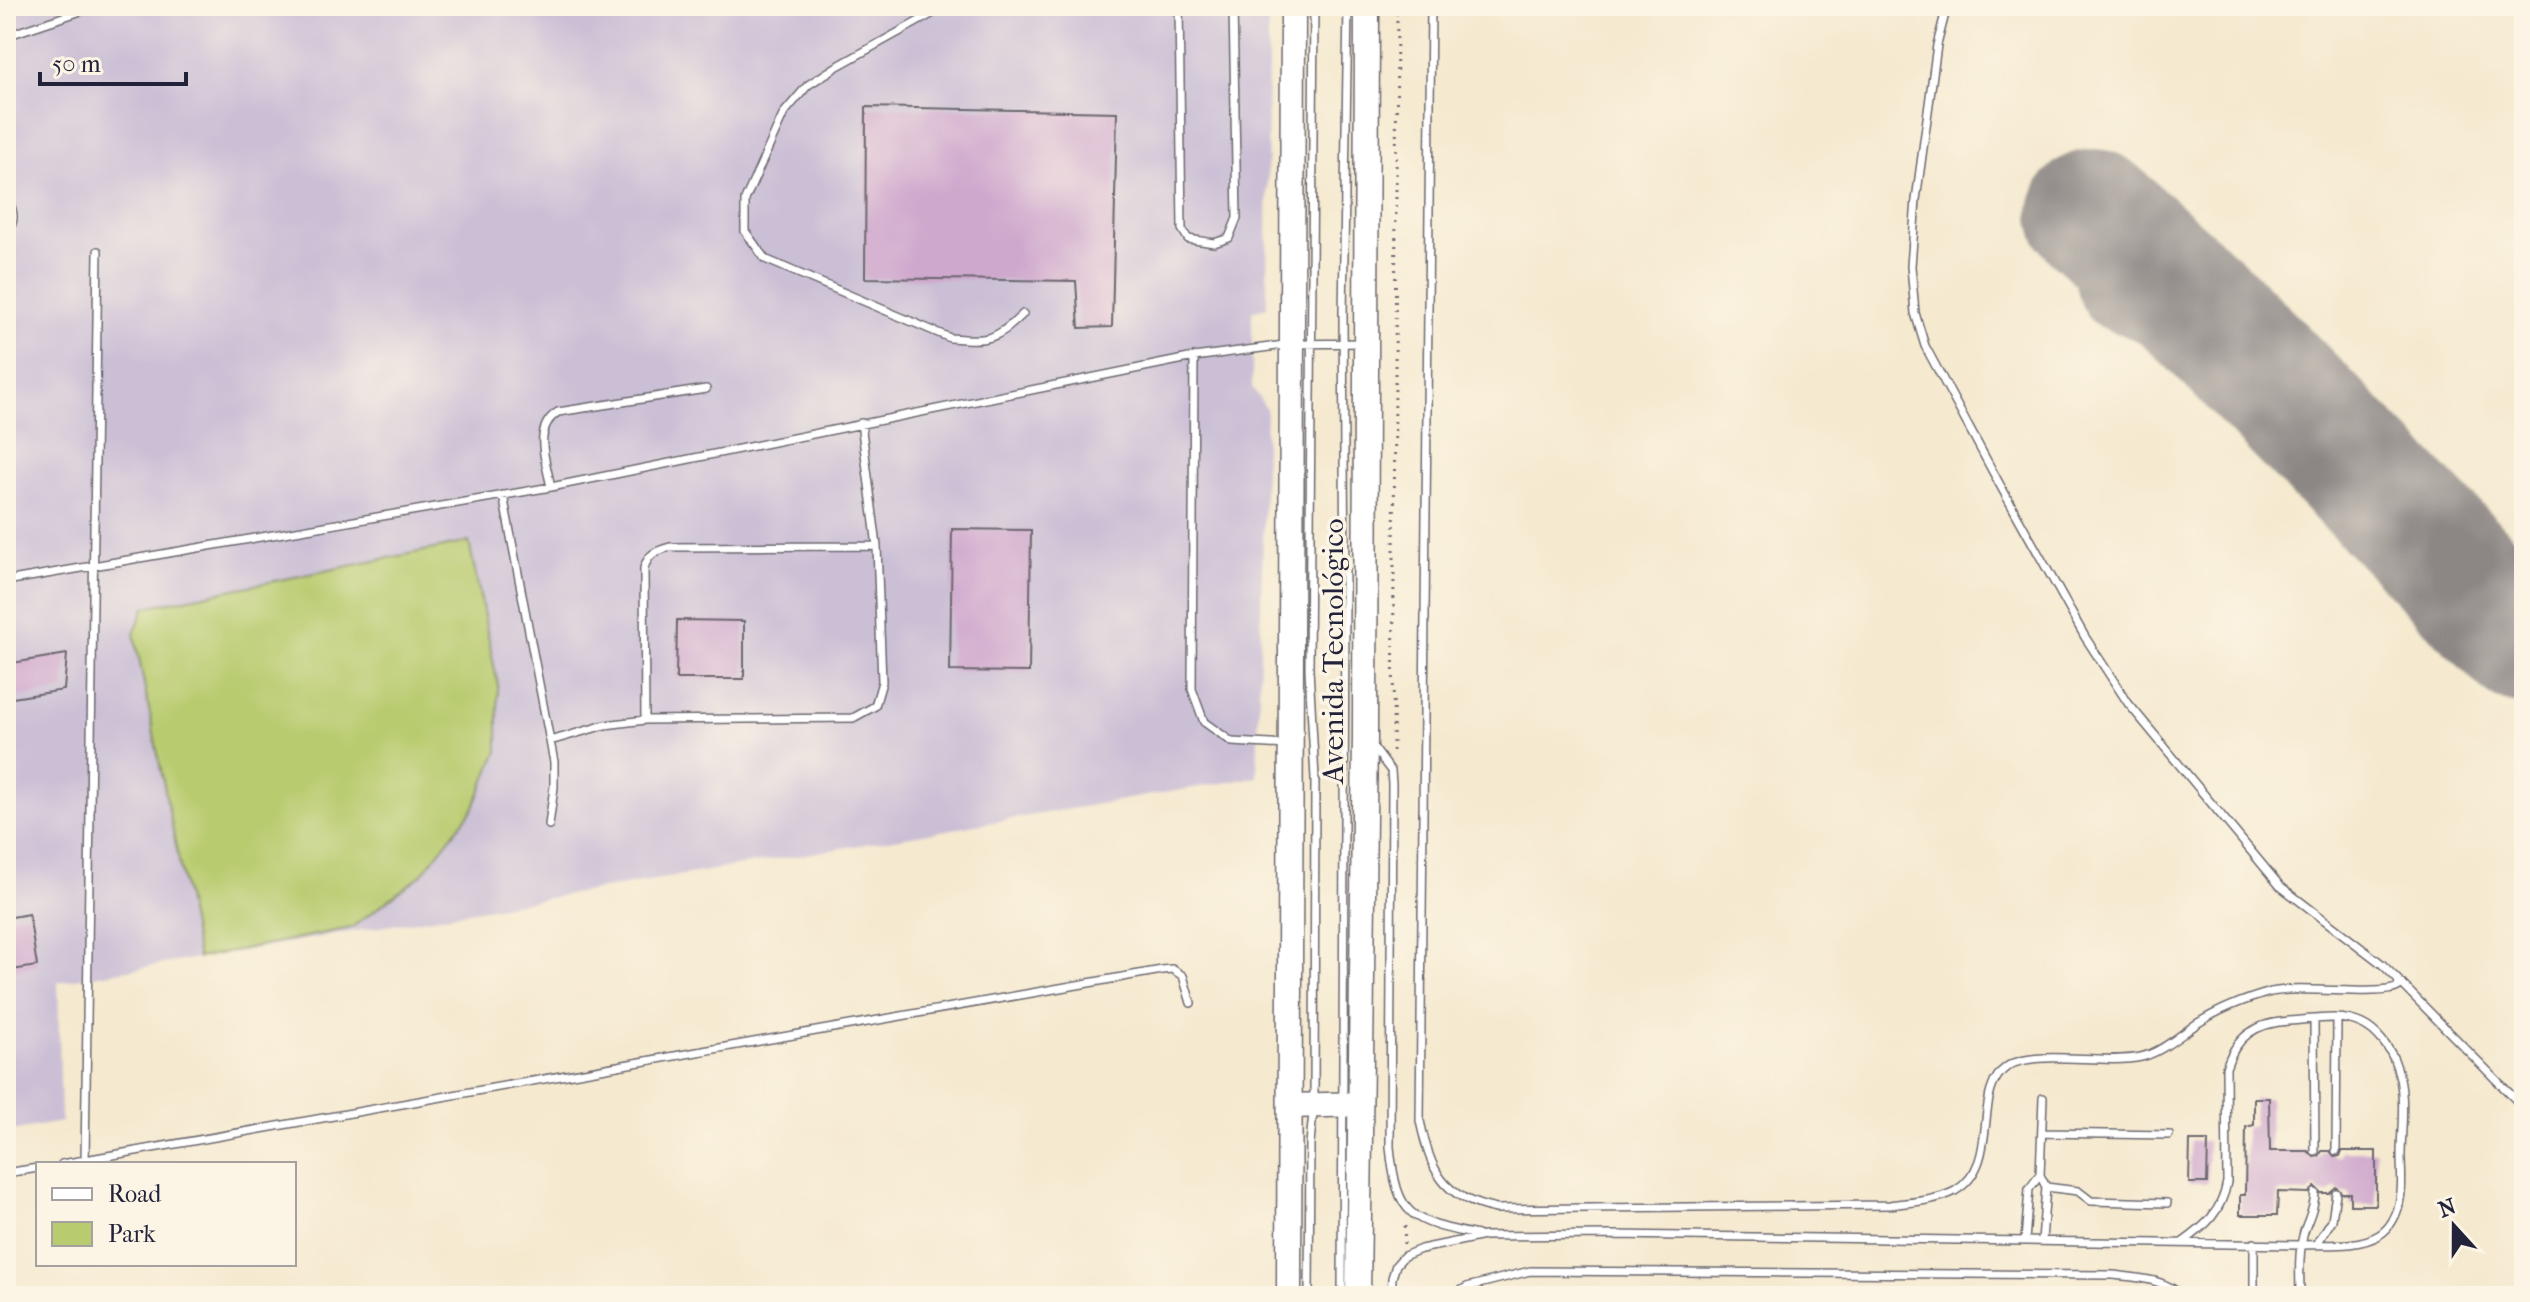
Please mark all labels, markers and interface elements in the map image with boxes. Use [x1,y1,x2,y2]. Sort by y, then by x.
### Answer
scale bar [40,36,186,86]
text: 50 m [52,50,101,78]
street label: Avenida Tecnológico [1316,518,1351,785]
legend [36,1162,296,1266]
text: Road [108,1180,162,1208]
north arrow [2414,1186,2494,1266]
text: N [2435,1193,2460,1223]
text: Park [108,1220,156,1248]

